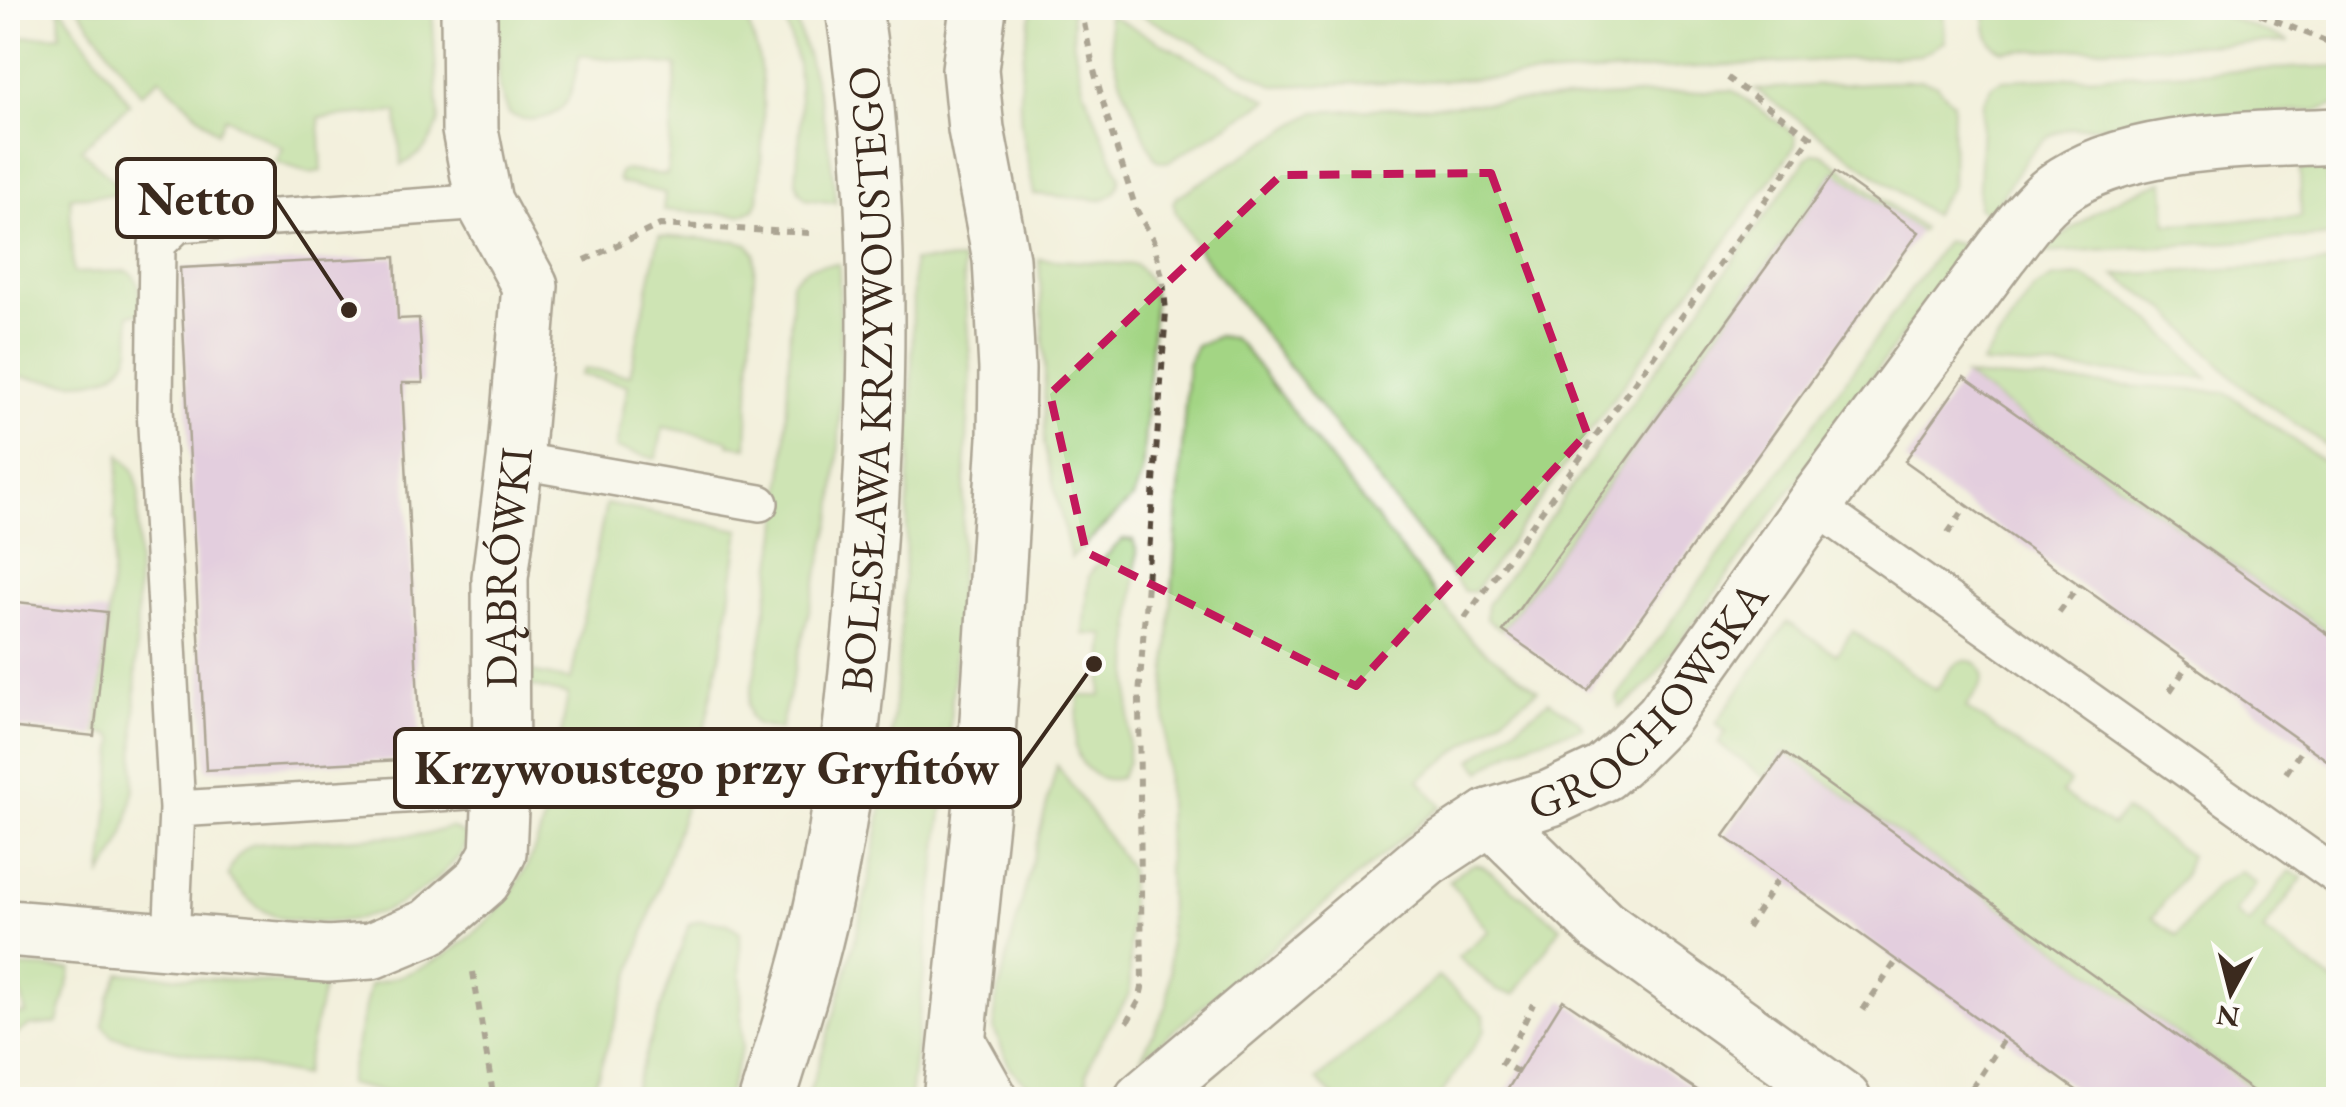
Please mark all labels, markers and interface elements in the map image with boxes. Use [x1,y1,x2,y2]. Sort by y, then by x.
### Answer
street label: BOLESŁAWA KRZYWOUSTEGO [826,63,905,695]
callout: Netto [117,159,275,237]
text: Netto [137,167,255,229]
street label: DĄBRÓWKI [471,445,545,689]
street label: GROCHOWSKA [1521,569,1780,832]
callout: Krzywoustego przy Gryfitów [395,729,1020,807]
text: Krzywoustego przy Gryfitów [414,736,1000,798]
north arrow [2181,942,2281,1042]
text: N [2214,998,2241,1036]

